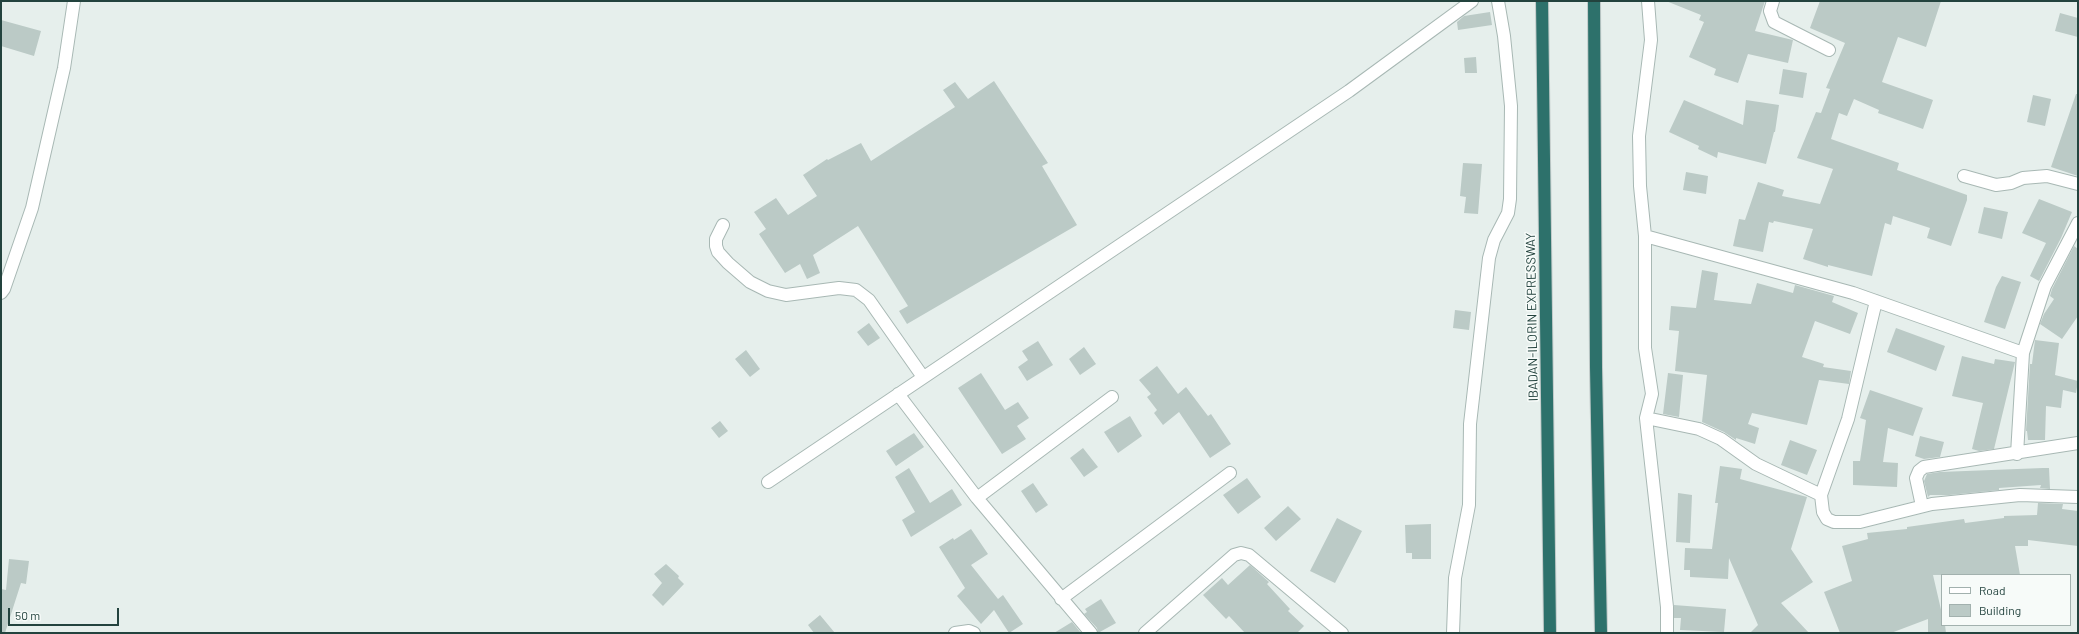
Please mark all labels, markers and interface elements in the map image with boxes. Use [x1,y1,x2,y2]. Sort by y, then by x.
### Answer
street label: IBADAN-ILORIN EXPRESSWAY [1523,233,1541,401]
legend [1941,574,2071,626]
text: Road [1979,583,2006,597]
scale bar [10,600,121,626]
text: Building [1979,603,2021,617]
text: 50 m [15,608,40,622]

